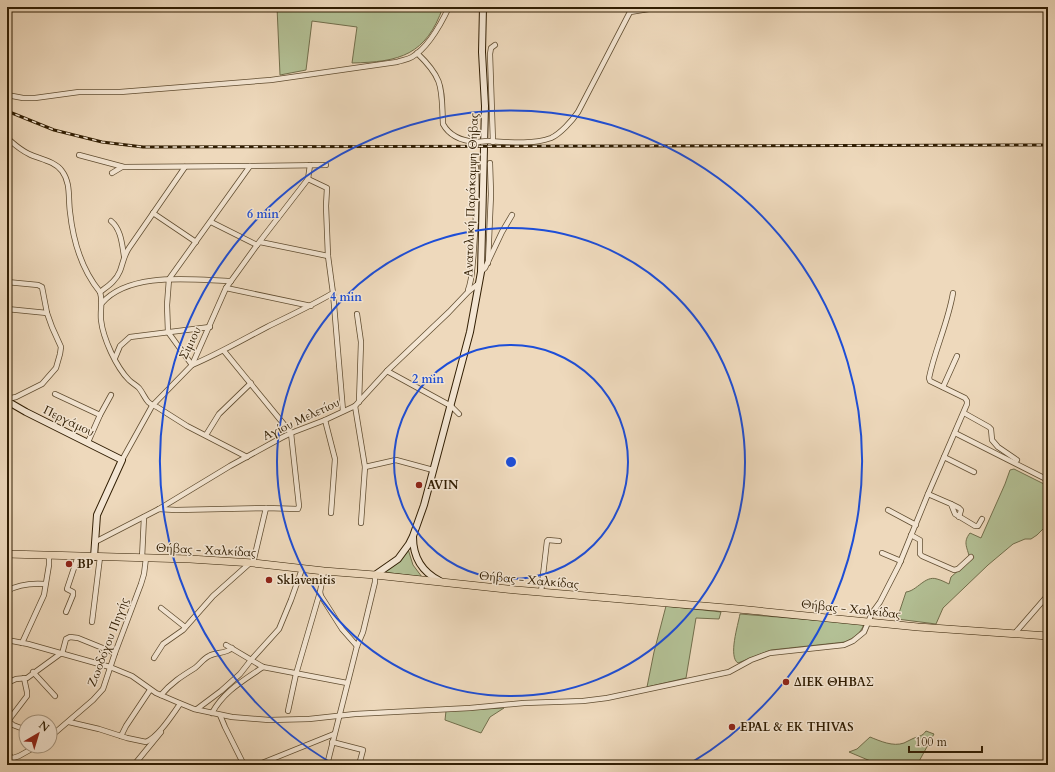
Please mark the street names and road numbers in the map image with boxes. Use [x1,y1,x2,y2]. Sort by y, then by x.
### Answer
street label: Ανατολική Παράκαμψη Θήβας [460,113,482,277]
street label: Σίμιου [175,324,205,362]
street label: Αγίου Μελετίου [260,394,343,445]
street label: Περγάμου [40,402,97,441]
street label: Θήβας - Χαλκίδας [156,539,256,561]
street label: Θήβας - Χαλκίδας [478,568,580,592]
street label: Ζωοδόχου Πηγής [84,595,133,689]
street label: Θήβας - Χαλκίδας [800,596,902,622]

